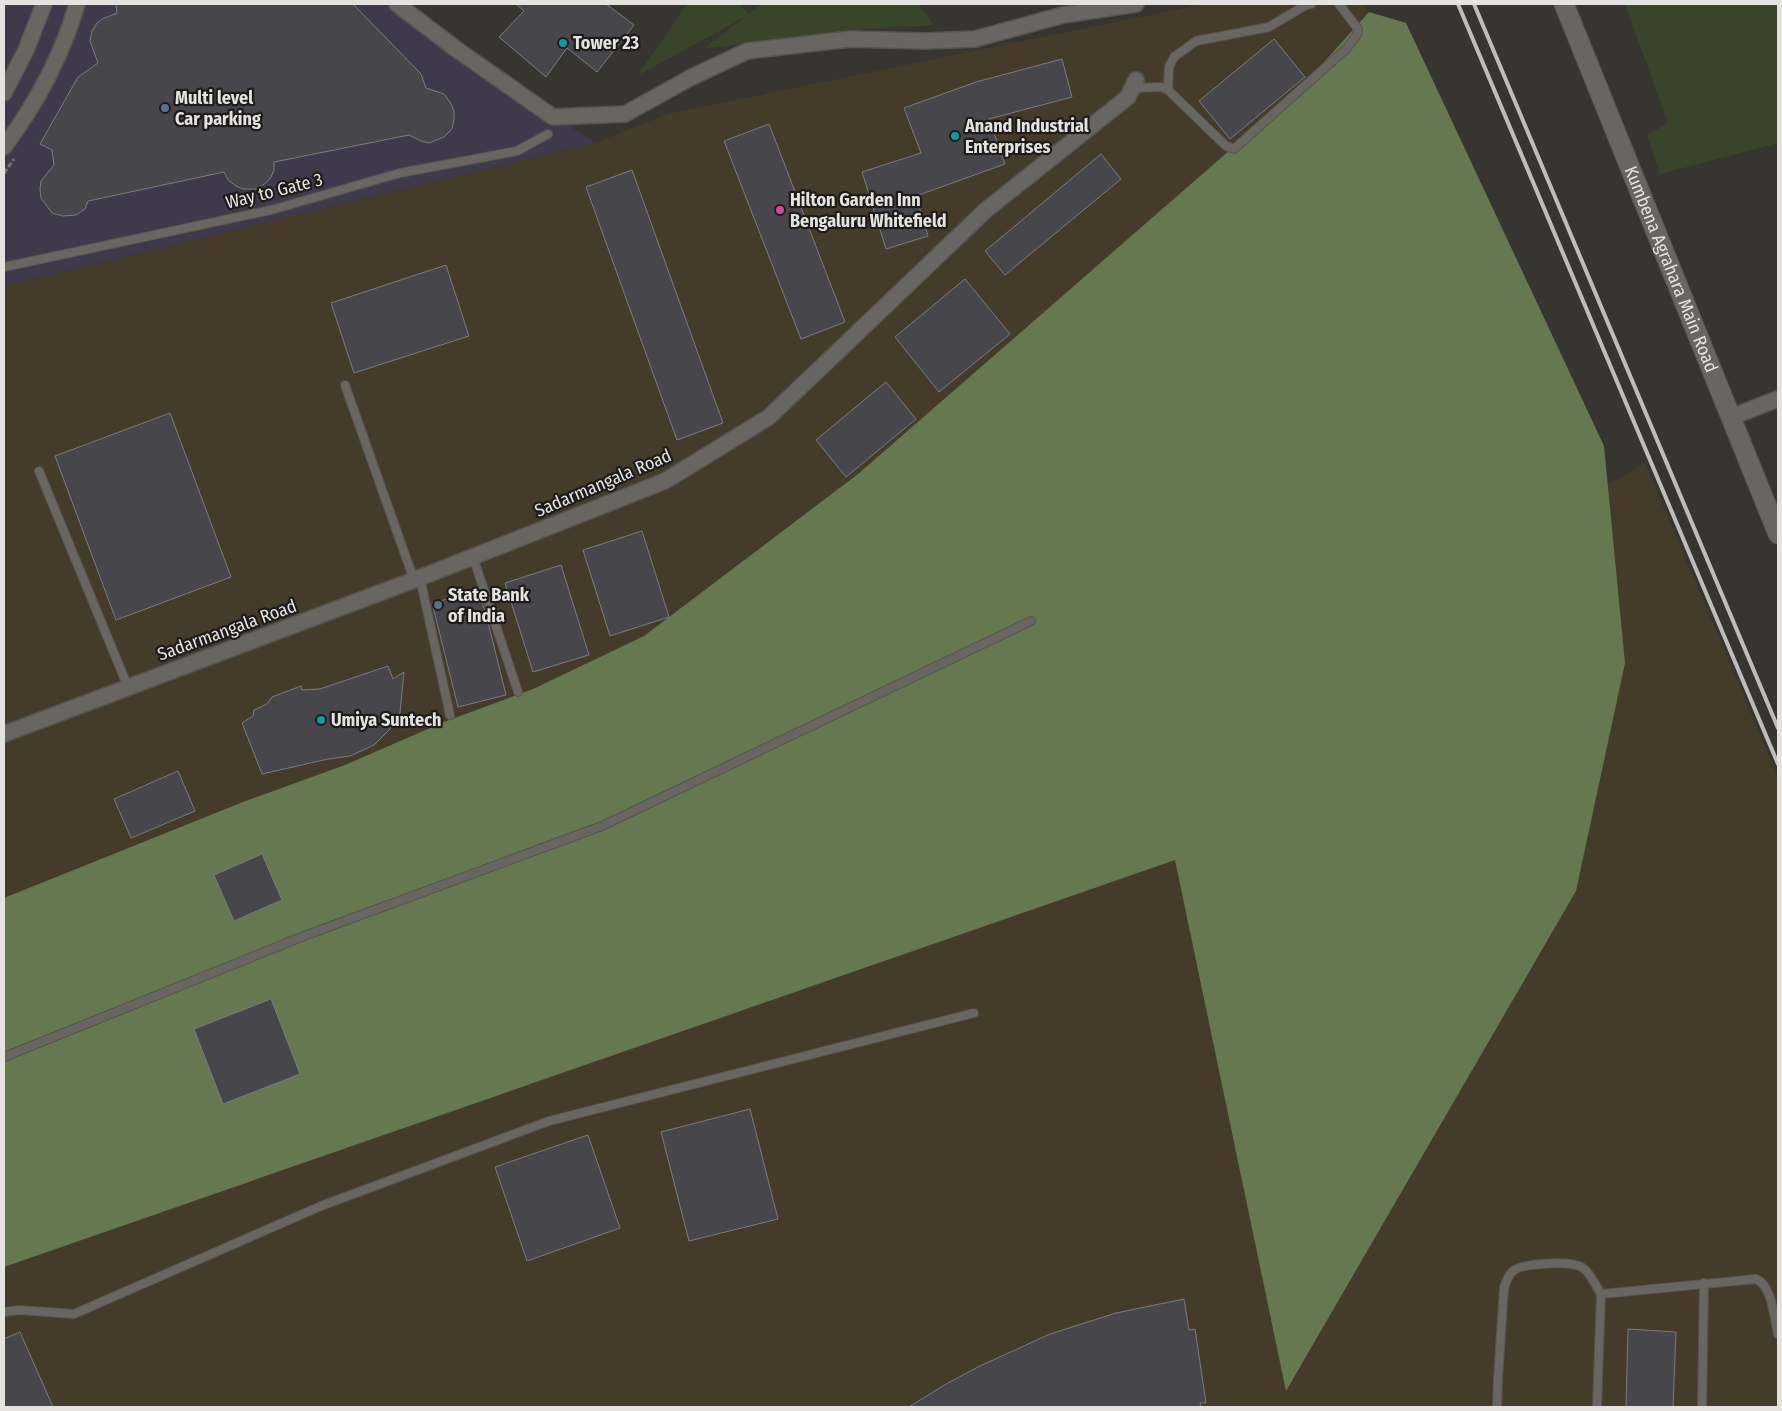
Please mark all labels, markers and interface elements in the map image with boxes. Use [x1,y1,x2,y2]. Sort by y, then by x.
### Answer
place label: Tower 23 [573,32,640,54]
marker: Tower 23 [557,37,569,49]
place label: Multi level Car parking [175,87,261,130]
marker: Multi level Car parking [159,102,171,114]
place label: Anand Industrial Enterprises [964,115,1089,158]
marker: Anand Industrial Enterprises [949,130,961,142]
street label: Kumbena Agrahara Main Road [1620,163,1723,376]
street label: Way to Gate 3 [223,168,325,214]
place label: Hilton Garden Inn Bengaluru Whitefield [790,189,947,232]
marker: Hilton Garden Inn Bengaluru Whitefield [774,204,786,216]
street label: Sadarmangala Road [531,444,675,522]
place label: State Bank of India [448,584,530,627]
street label: Sadarmangala Road [154,595,300,665]
marker: State Bank of India [432,599,444,611]
place label: Umiya Suntech [331,709,441,731]
marker: Umiya Suntech [315,714,327,726]

